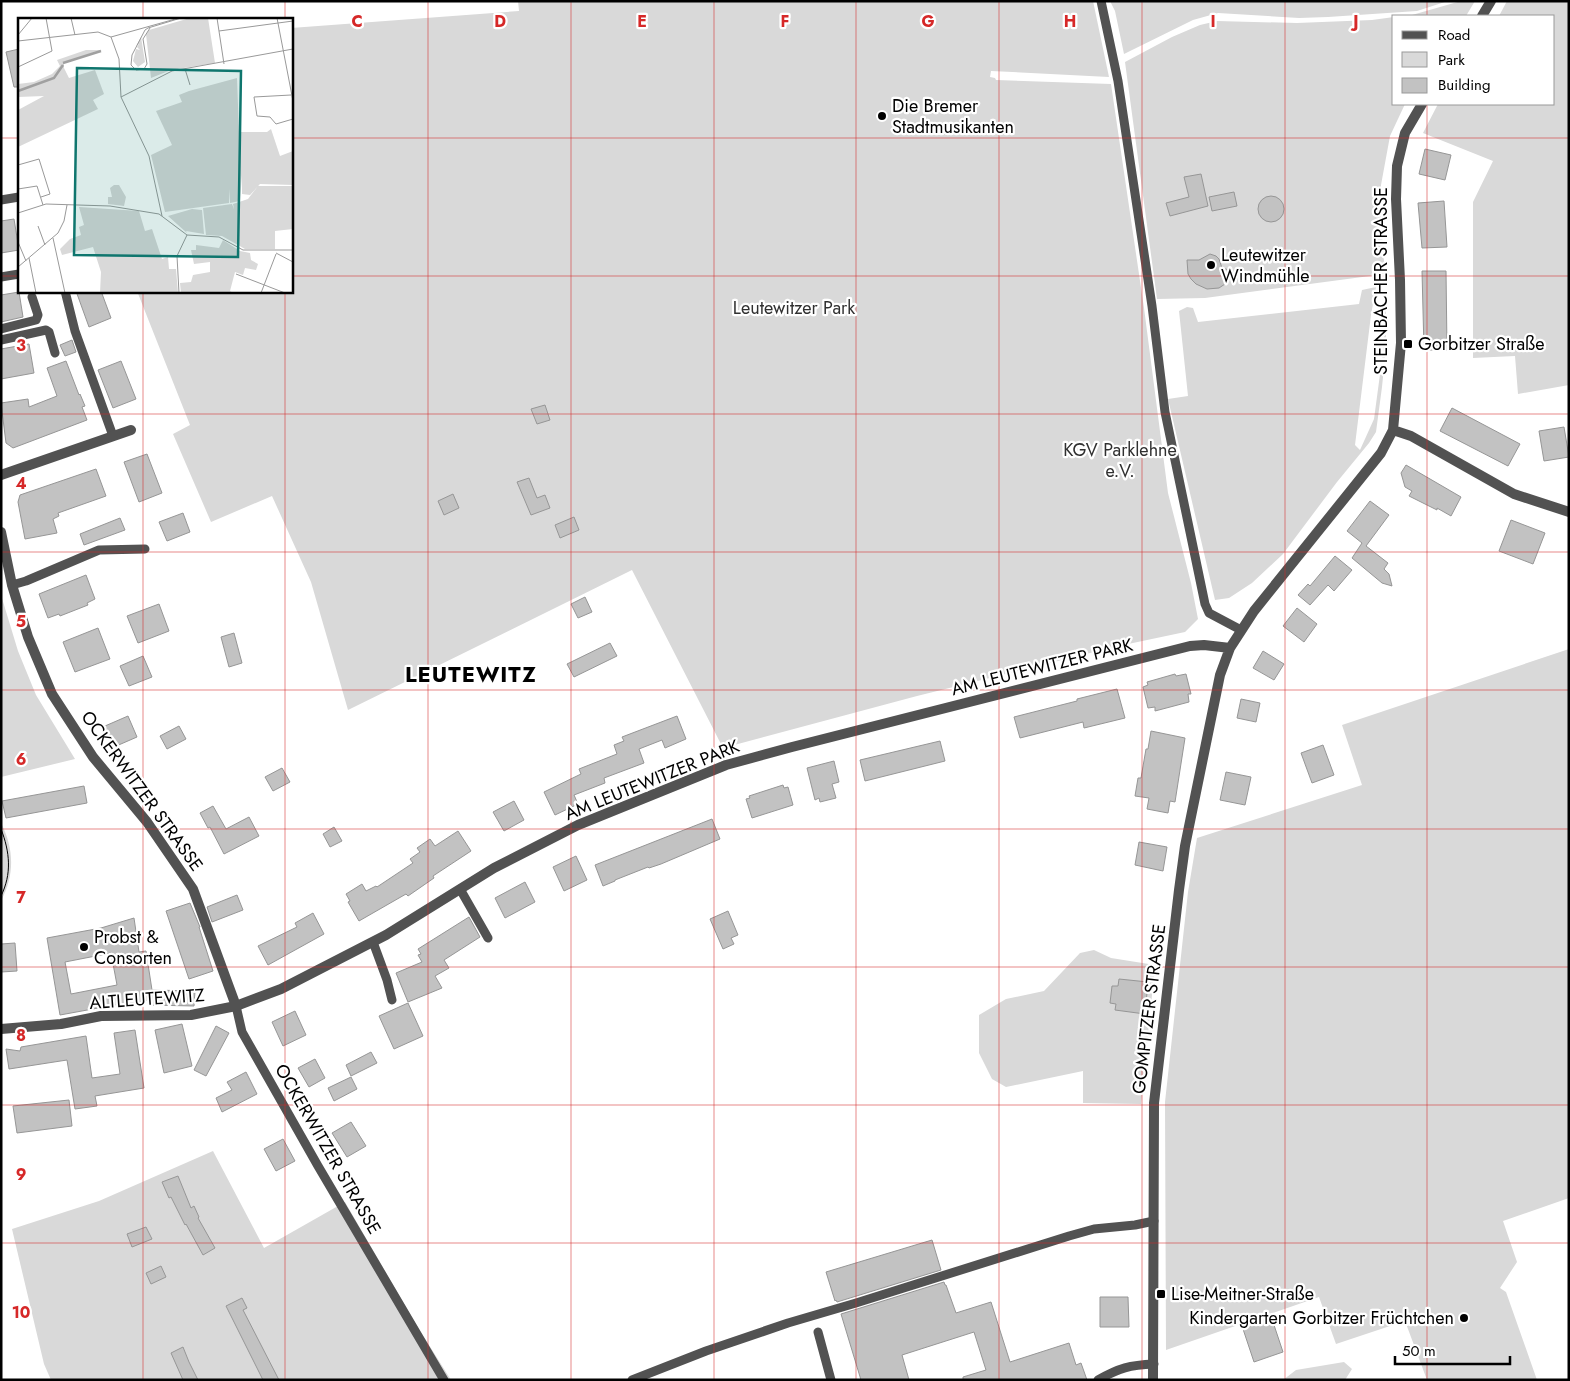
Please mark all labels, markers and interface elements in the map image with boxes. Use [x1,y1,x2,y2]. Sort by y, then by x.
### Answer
text: C [351,10,363,33]
text: D [494,10,506,33]
text: E [637,10,647,33]
text: F [781,10,789,33]
text: G [921,10,935,33]
text: H [1064,10,1076,33]
text: I [1210,10,1216,33]
text: J [1350,10,1359,33]
legend [1392,15,1555,105]
inset map [18,18,292,292]
text: Road [1438,24,1470,46]
text: Park [1438,49,1465,71]
text: Building [1438,74,1490,96]
place label: Die Bremer Stadtmusikanten [892,93,1014,140]
marker: Die Bremer Stadtmusikanten [876,110,888,122]
street label: STEINBACHER STRASSE [1368,187,1394,375]
place label: Leutewitzer Windmühle [1221,242,1310,289]
marker: Leutewitzer Windmühle [1205,259,1217,271]
park label: Leutewitzer Park [733,295,855,321]
place label: Gorbitzer Straße [1418,331,1545,357]
text: 3 [16,334,26,357]
marker: Gorbitzer Straße [1402,338,1414,350]
park label: KGV Parklehne e.V. [1063,437,1177,484]
text: 4 [15,472,27,495]
text: 5 [16,610,26,633]
street label: AM LEUTEWITZER PARK [948,632,1136,702]
district label: LEUTEWITZ [405,658,537,690]
street label: OCKERWITZER STRASSE [75,705,209,877]
street label: AM LEUTEWITZER PARK [561,733,744,827]
text: 6 [16,748,26,771]
text: 7 [16,886,26,909]
street label: GOMPITZER STRASSE [1126,923,1172,1095]
place label: Probst & Consorten [94,924,172,971]
marker: Probst & Consorten [78,941,90,953]
street label: ALTLEUTEWITZ [88,982,206,1016]
text: 8 [16,1024,26,1047]
street label: OCKERWITZER STRASSE [269,1059,387,1239]
text: 9 [16,1163,26,1186]
place label: Lise-Meitner-Straße [1171,1281,1314,1307]
marker: Lise-Meitner-Straße [1155,1288,1167,1300]
text: 10 [12,1301,30,1324]
place label: Kindergarten Gorbitzer Früchtchen [1189,1305,1454,1331]
marker: Kindergarten Gorbitzer Früchtchen [1458,1312,1470,1324]
scale bar [1395,1334,1510,1366]
text: 50 m [1402,1340,1436,1362]

